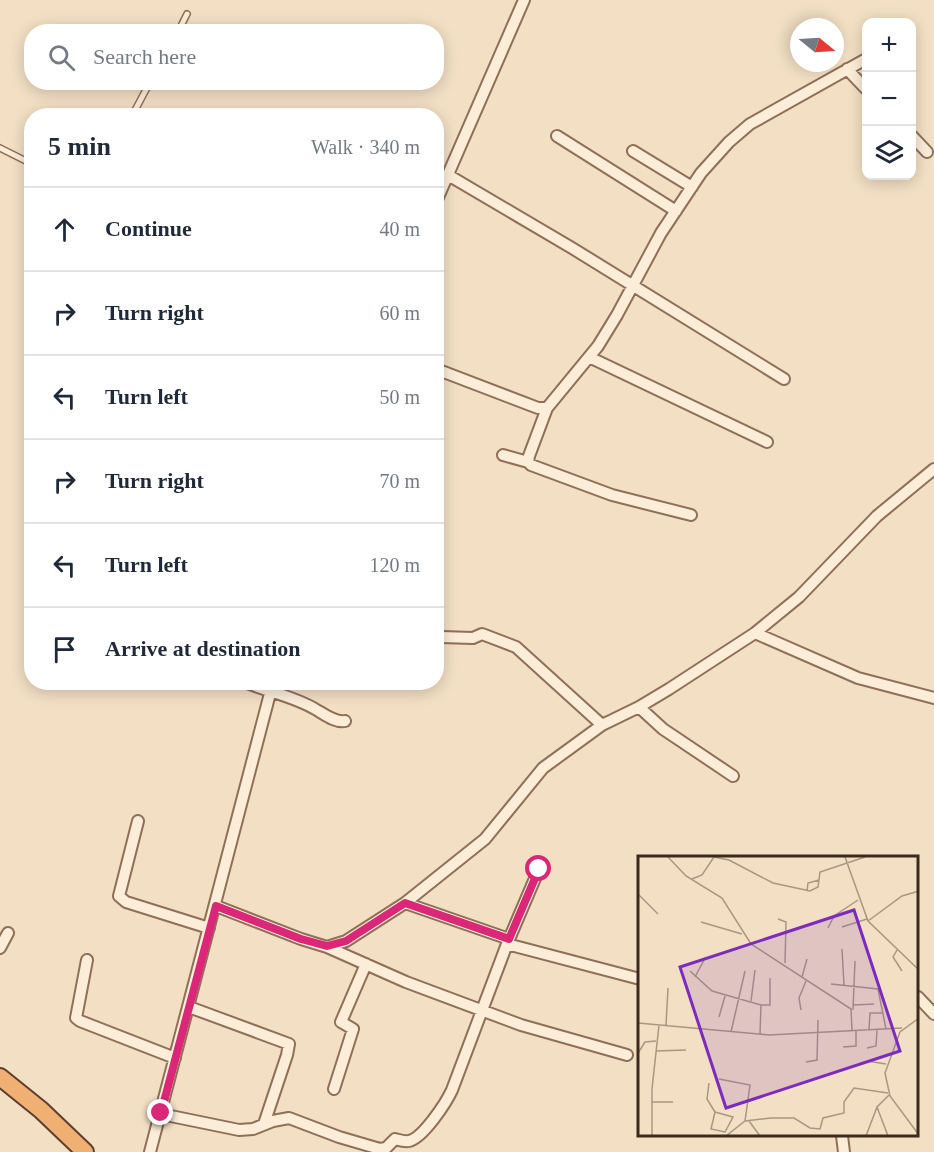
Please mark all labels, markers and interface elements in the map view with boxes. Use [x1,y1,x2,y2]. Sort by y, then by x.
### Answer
north arrow [790,18,844,72]
map controls [862,18,916,180]
button: + [862,18,916,72]
search box [24,24,444,90]
icon: search [45,41,78,74]
text: Search here [93,44,196,69]
button: − [862,72,916,126]
button: layers [862,126,916,180]
text: 5 min [48,132,111,161]
text: Walk · 340 m [311,136,420,158]
icon: ahead [48,213,81,246]
text: Continue [105,216,192,241]
text: 40 m [379,218,420,240]
icon: right [48,297,81,330]
text: Turn right [105,300,204,325]
text: 60 m [379,302,420,324]
icon: left [48,381,81,414]
text: Turn left [105,384,188,409]
text: 50 m [379,386,420,408]
icon: right [48,465,81,498]
text: Turn right [105,468,204,493]
text: 70 m [379,470,420,492]
icon: left [48,549,81,582]
text: Turn left [105,552,188,577]
text: 120 m [369,554,420,576]
icon: arrive [48,633,81,666]
text: Arrive at destination [105,636,301,661]
route start [525,855,551,881]
inset map [638,856,919,1137]
route end [147,1099,173,1125]

